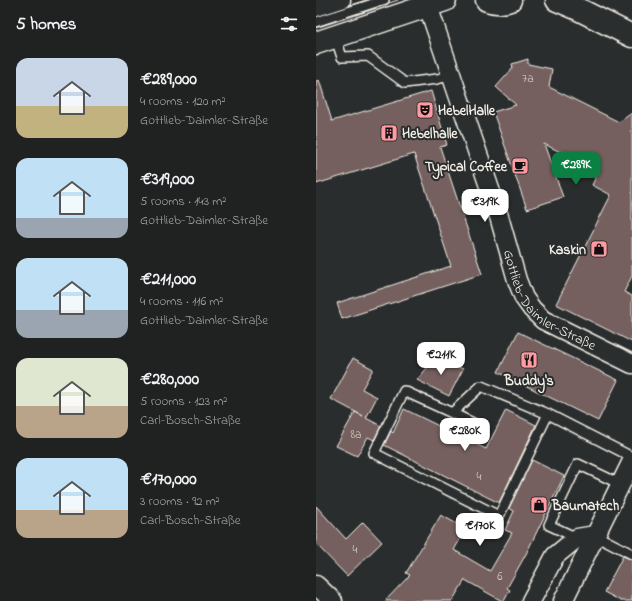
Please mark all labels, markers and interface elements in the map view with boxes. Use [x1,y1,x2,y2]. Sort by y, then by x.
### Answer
text: 5 homes [16,12,76,37]
icon: filters [278,13,300,35]
text: €289,000 [140,67,197,92]
house number: 7a [522,70,534,88]
icon: home [48,74,96,122]
text: 4 rooms · 120 m² [140,92,226,111]
theatre icon: HebelHalle [415,100,435,120]
place label: HebelHalle [438,101,496,122]
text: Gottlieb-Daimler-Straße [140,111,268,130]
building icon: Hebelhalle [379,123,399,143]
place label: Hebelhalle [402,124,458,145]
pin: €289K [548,152,604,186]
text: €289K [561,155,591,174]
cafe icon: Typical Coffee [510,156,530,176]
place label: Typical Coffee [425,157,508,180]
text: €319,000 [140,167,194,192]
icon: home [48,174,96,222]
pin: €319K [457,189,513,223]
text: 5 rooms · 143 m² [140,192,226,211]
text: €319K [471,192,499,211]
text: Gottlieb-Daimler-Straße [140,211,268,230]
shop icon: Kaskin [589,239,609,259]
place label: Kaskin [549,240,586,261]
street label: Gottlieb-Daimler-Straße [497,248,600,357]
text: €211,000 [140,267,196,292]
icon: home [48,274,96,322]
text: 4 rooms · 116 m² [140,292,223,311]
text: Gottlieb-Daimler-Straße [140,311,268,330]
pin: €211K [413,342,469,376]
text: €211K [426,345,456,364]
restaurant icon: Buddy's [519,350,539,370]
text: €280,000 [140,367,199,392]
place label: Buddy's [503,371,554,394]
icon: home [48,374,96,422]
text: 5 rooms · 123 m² [140,392,227,411]
text: Carl-Bosch-Straße [140,411,241,430]
pin: €280K [437,418,493,452]
text: €280K [449,421,481,440]
house number: 8a [351,426,361,444]
text: €170,000 [140,467,197,492]
house number: 4 [477,468,482,486]
icon: home [48,474,96,522]
text: 3 rooms · 92 m² [140,492,220,511]
shop icon: Baumatech [529,495,549,515]
place label: Baumatech [551,496,620,517]
text: Carl-Bosch-Straße [140,511,241,530]
pin: €170K [452,513,508,547]
text: €170K [465,516,495,535]
house number: 4 [353,541,358,559]
house number: 6 [497,568,503,586]

